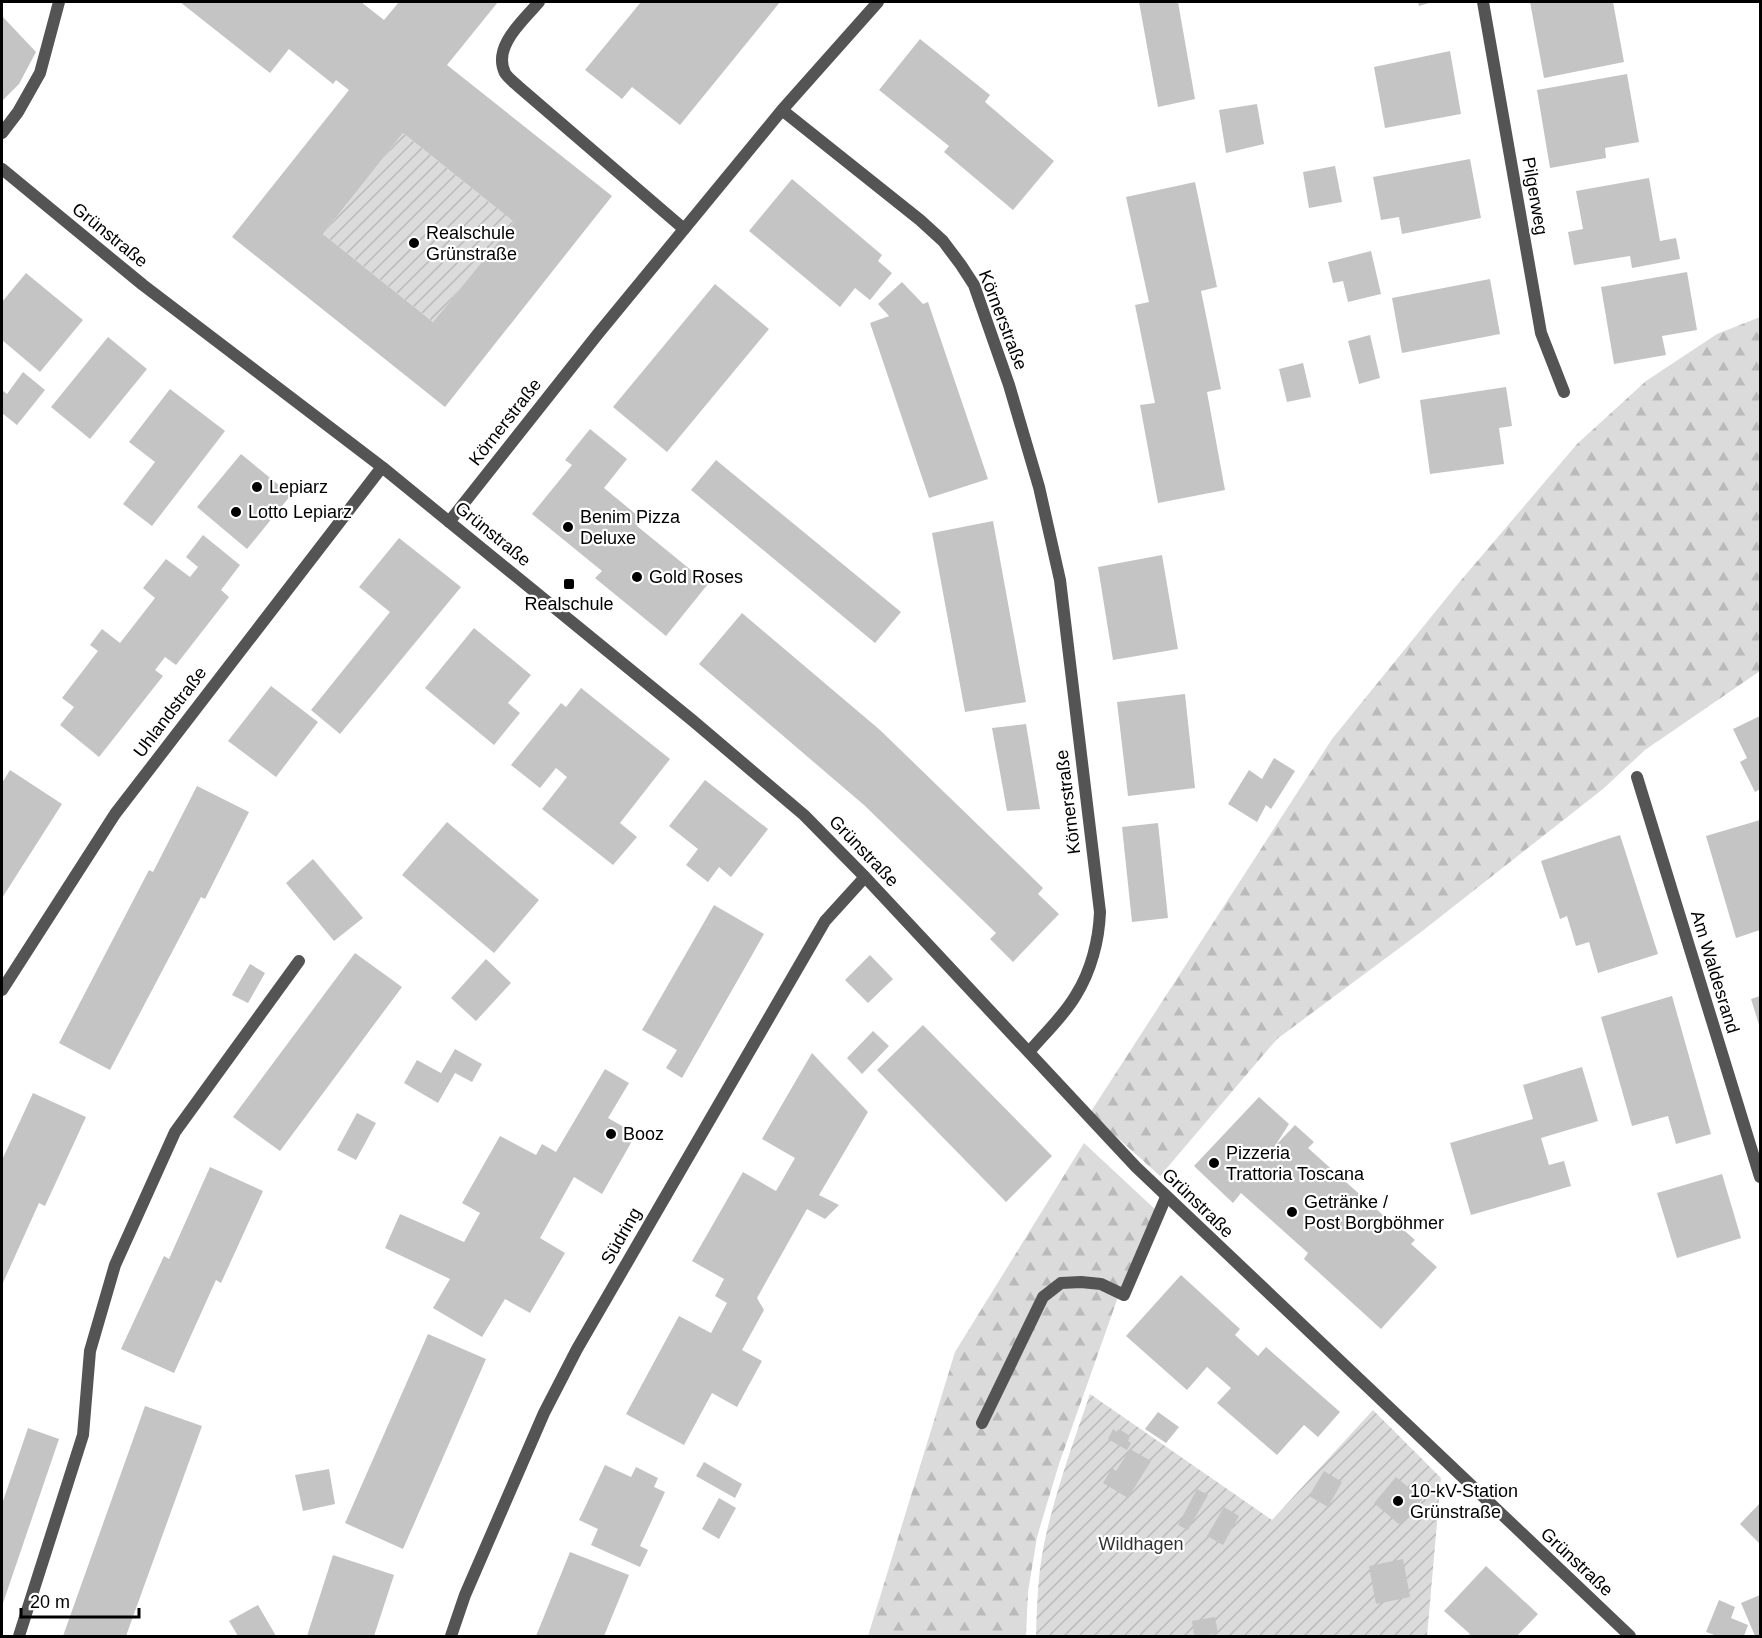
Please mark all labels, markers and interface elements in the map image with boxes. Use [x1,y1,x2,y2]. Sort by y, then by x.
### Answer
street label: Pilgerweg [1518,155,1552,237]
street label: Grünstraße [68,199,152,271]
place label: Realschule Grünstraße [426,223,517,264]
marker: Realschule Grünstraße [407,236,421,250]
street label: Körnerstraße [975,267,1031,373]
street label: Körnerstraße [465,374,545,470]
place label: Lepiarz [269,477,328,497]
marker: Lepiarz [250,480,264,494]
street label: Grünstraße [451,498,535,570]
place label: Lotto Lepiarz [248,502,352,522]
marker: Lotto Lepiarz [229,505,243,519]
place label: Benim Pizza Deluxe [580,507,681,548]
marker: Benim Pizza Deluxe [561,520,575,534]
place label: Gold Roses [649,567,743,587]
marker: Gold Roses [630,570,644,584]
marker: Realschule [562,577,576,591]
place label: Realschule [524,594,614,614]
street label: Uhlandstraße [129,663,211,761]
street label: Körnerstraße [1052,749,1084,855]
street label: Grünstraße [825,811,903,891]
street label: Am Waldesrand [1687,908,1743,1036]
place label: Booz [623,1124,664,1144]
marker: Booz [604,1127,618,1141]
place label: Pizzeria Trattoria Toscana [1226,1143,1365,1184]
marker: Pizzeria Trattoria Toscana [1207,1156,1221,1170]
street label: Grünstraße [1158,1164,1238,1242]
place label: Getränke / Post Borgböhmer [1304,1192,1444,1233]
street label: Südring [597,1204,645,1268]
marker: Getränke / Post Borgböhmer [1285,1205,1299,1219]
place label: 10-kV-Station Grünstraße [1410,1481,1518,1522]
marker: 10-kV-Station Grünstraße [1391,1494,1405,1508]
street label: Grünstraße [1537,1524,1617,1600]
park label: Wildhagen [1098,1534,1184,1554]
scale bar [21,1581,140,1619]
text: 20 m [30,1592,70,1612]

